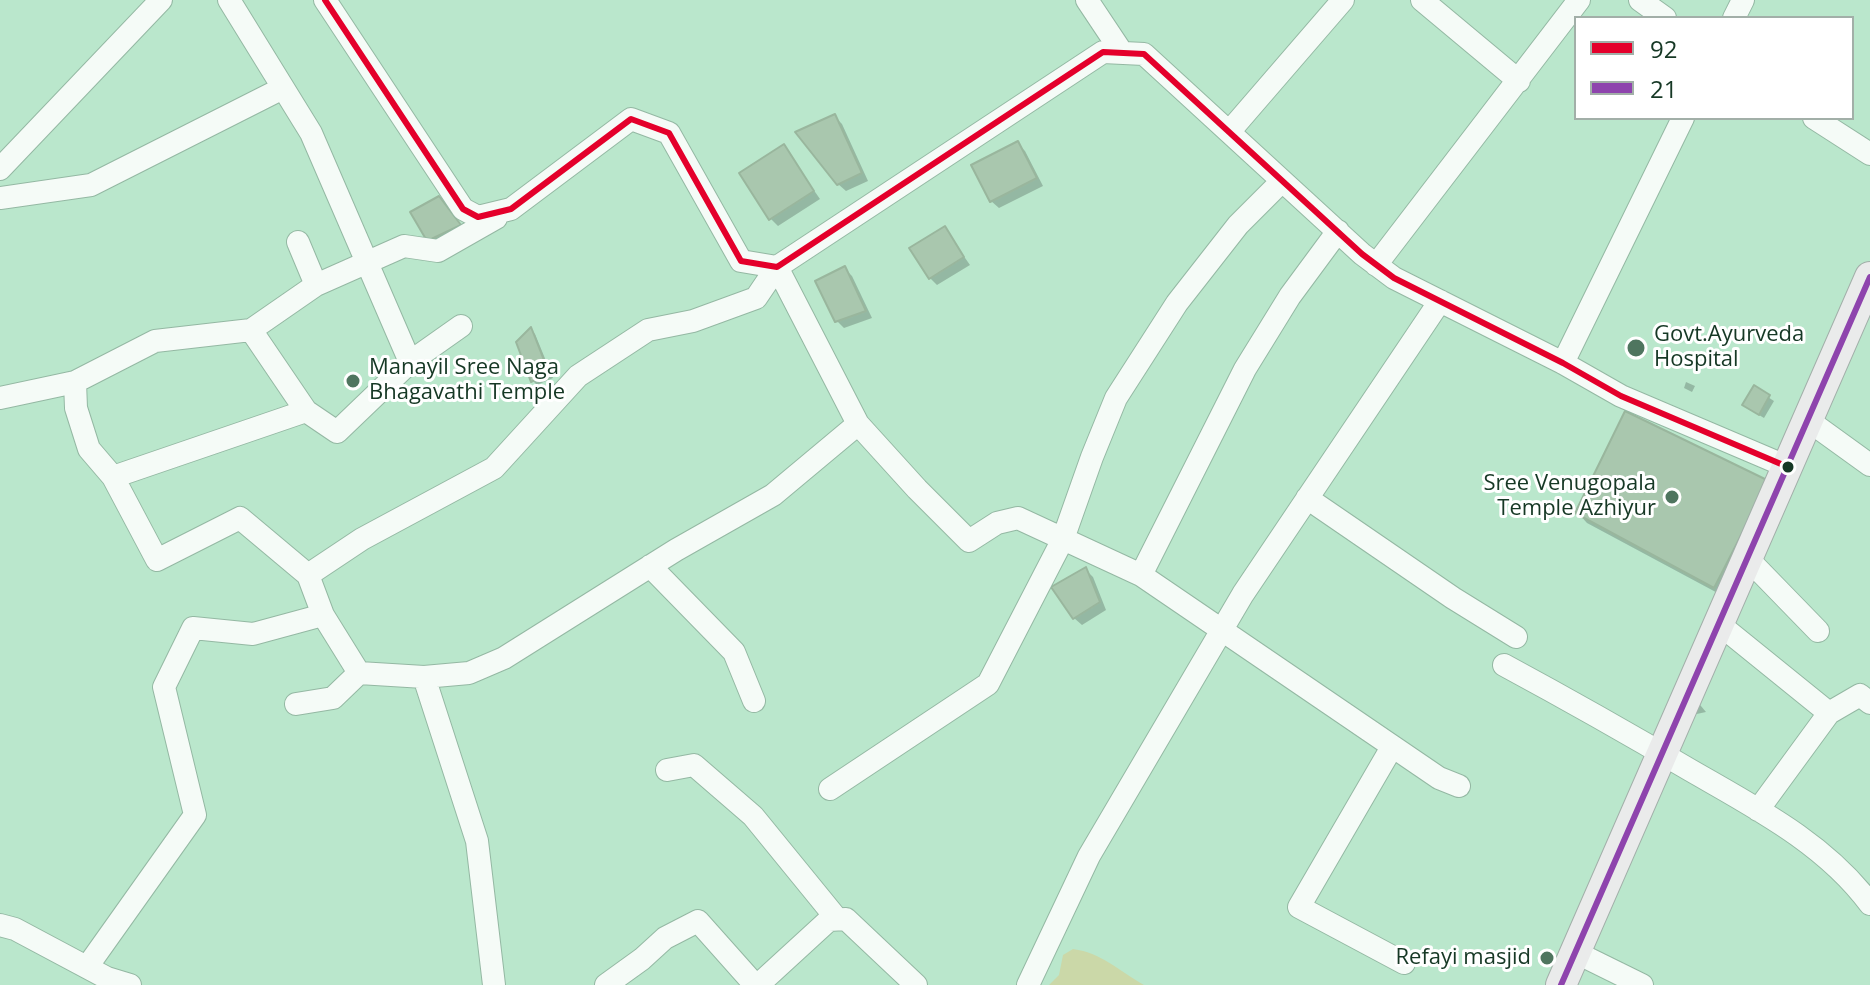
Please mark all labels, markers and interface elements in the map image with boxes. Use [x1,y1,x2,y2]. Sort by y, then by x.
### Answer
legend [1574,16,1854,120]
text: 92 [1650,32,1677,65]
text: 21 [1650,72,1677,105]
place label: Govt.Ayurveda Hospital [1654,322,1804,374]
marker: Govt.Ayurveda Hospital [1625,337,1647,359]
place label: Manayil Sree Naga Bhagavathi Temple [369,355,565,406]
marker: Manayil Sree Naga Bhagavathi Temple [344,372,362,390]
unlabelled marker [1780,459,1796,475]
place label: Sree Venugopala Temple Azhiyur [1483,471,1656,522]
marker: Sree Venugopala Temple Azhiyur [1663,488,1681,506]
place label: Refayi masjid [1396,945,1531,971]
marker: Refayi masjid [1538,949,1556,967]

